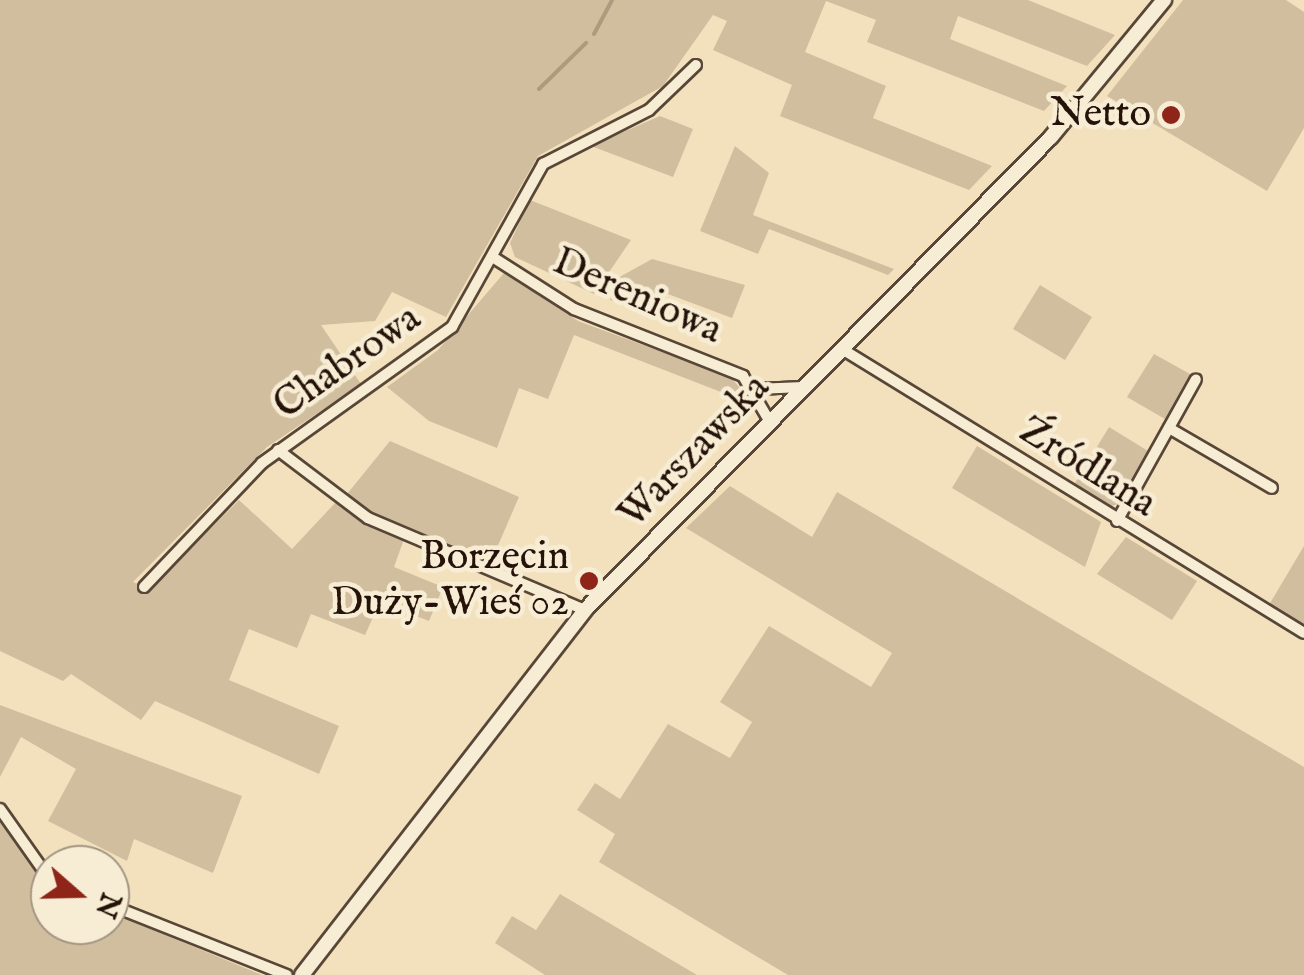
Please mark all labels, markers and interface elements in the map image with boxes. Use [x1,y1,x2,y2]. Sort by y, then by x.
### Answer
place label: Netto [1050,91,1151,139]
marker: Netto [1160,104,1182,126]
street label: Dereniowa [545,238,729,356]
street label: Chabrowa [266,295,430,431]
street label: Warszawska [610,365,780,539]
street label: Źródlana [1010,407,1164,529]
place label: Borzęcin Duży-Wieś 02 [331,534,569,628]
marker: Borzęcin Duży-Wieś 02 [578,570,600,592]
north arrow [30,845,130,945]
text: N [86,887,127,922]

